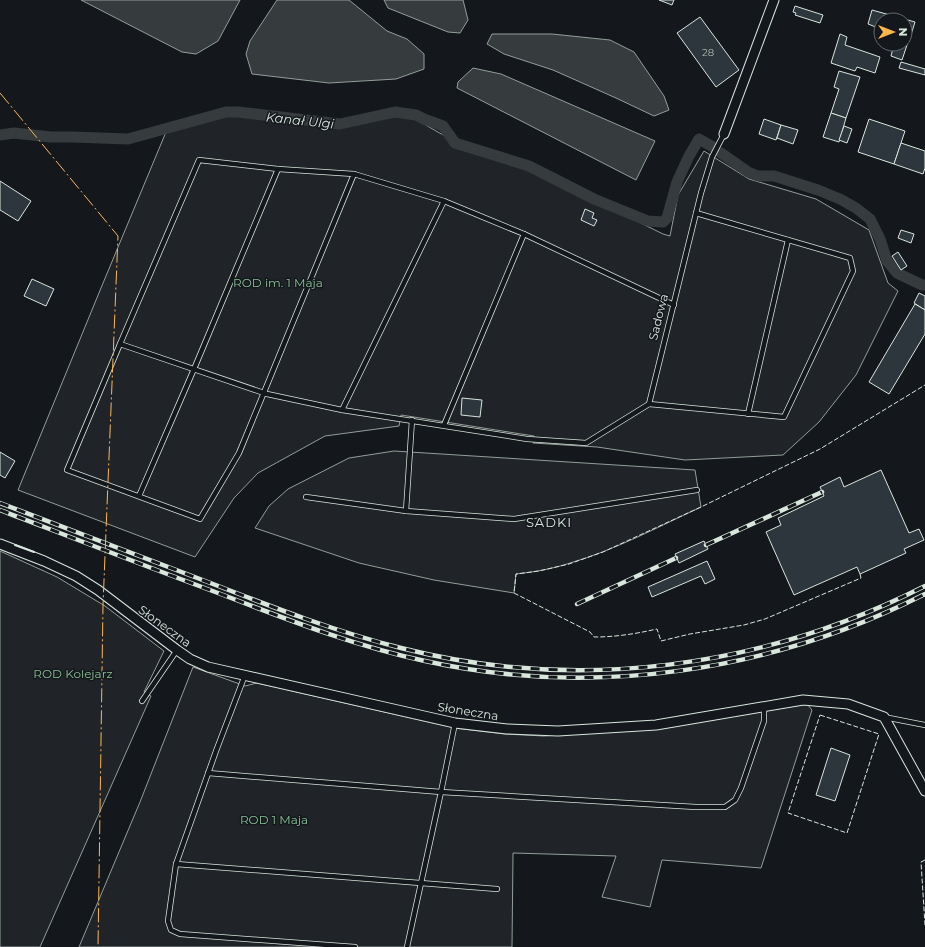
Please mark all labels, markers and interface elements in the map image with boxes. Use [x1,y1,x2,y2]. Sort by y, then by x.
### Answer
north arrow [873,12,913,52]
text: N [896,28,910,36]
house number: 28 [702,46,714,59]
water label: Kanał Ulgi [265,108,335,132]
park label: ROD im. 1 Maja [233,275,323,290]
street label: Sadowa [645,292,671,342]
district label: SADKI [526,514,572,530]
street label: Słoneczna [136,602,194,650]
park label: ROD Kolejarz [33,666,113,681]
street label: Słoneczna [436,699,500,723]
park label: ROD 1 Maja [240,812,308,827]

